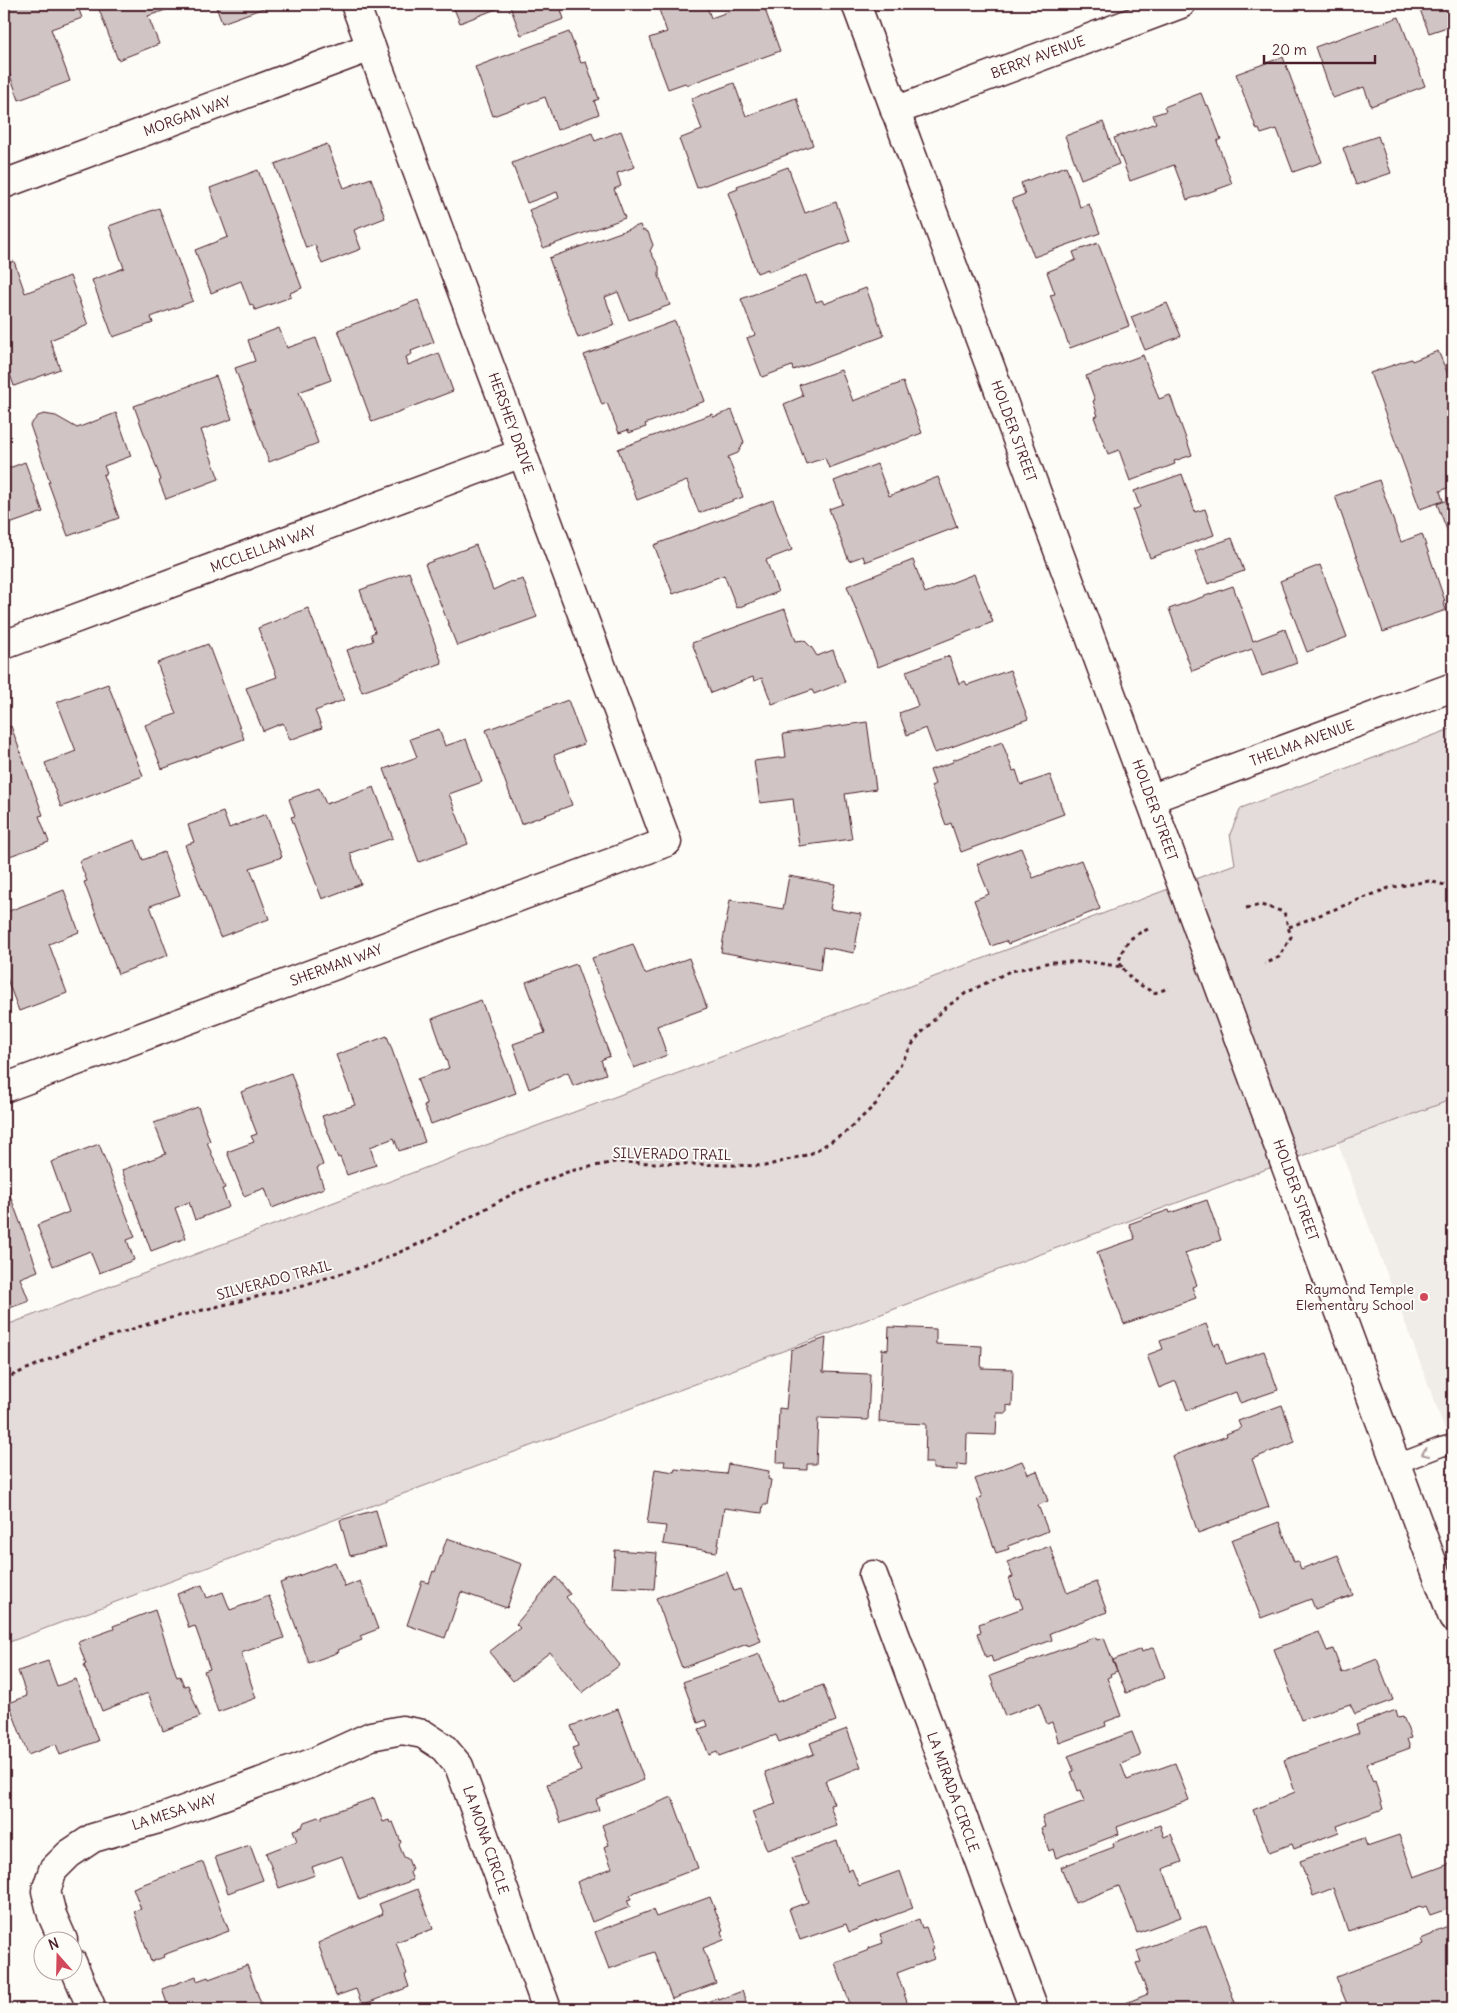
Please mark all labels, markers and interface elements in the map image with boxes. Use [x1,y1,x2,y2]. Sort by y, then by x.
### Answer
street label: BERRY AVENUE [988,32,1088,82]
scale bar [1264,32,1376,64]
text: 20 m [1272,40,1307,59]
street label: MORGAN WAY [141,92,233,140]
street label: HERSHEY DRIVE [484,370,538,476]
street label: HOLDER STREET [987,378,1041,484]
street label: MCCLELLAN WAY [208,521,319,576]
street label: THELMA AVENUE [1247,716,1357,770]
street label: HOLDER STREET [1128,757,1182,863]
street label: SHERMAN WAY [287,940,385,990]
street label: HOLDER STREET [1269,1137,1323,1243]
street label: SILVERADO TRAIL [613,1144,732,1164]
street label: SILVERADO TRAIL [215,1256,334,1304]
place label: Raymond Temple Elementary School [1296,1280,1414,1314]
marker: Raymond Temple Elementary School [1418,1291,1430,1303]
one-way arrow [1421,1447,1430,1457]
street label: LA MIRADA CIRCLE [923,1729,983,1855]
street label: LA MONA CIRCLE [459,1783,513,1897]
street label: LA MESA WAY [129,1790,219,1834]
north arrow [32,1930,82,1980]
text: N [46,1934,61,1954]

